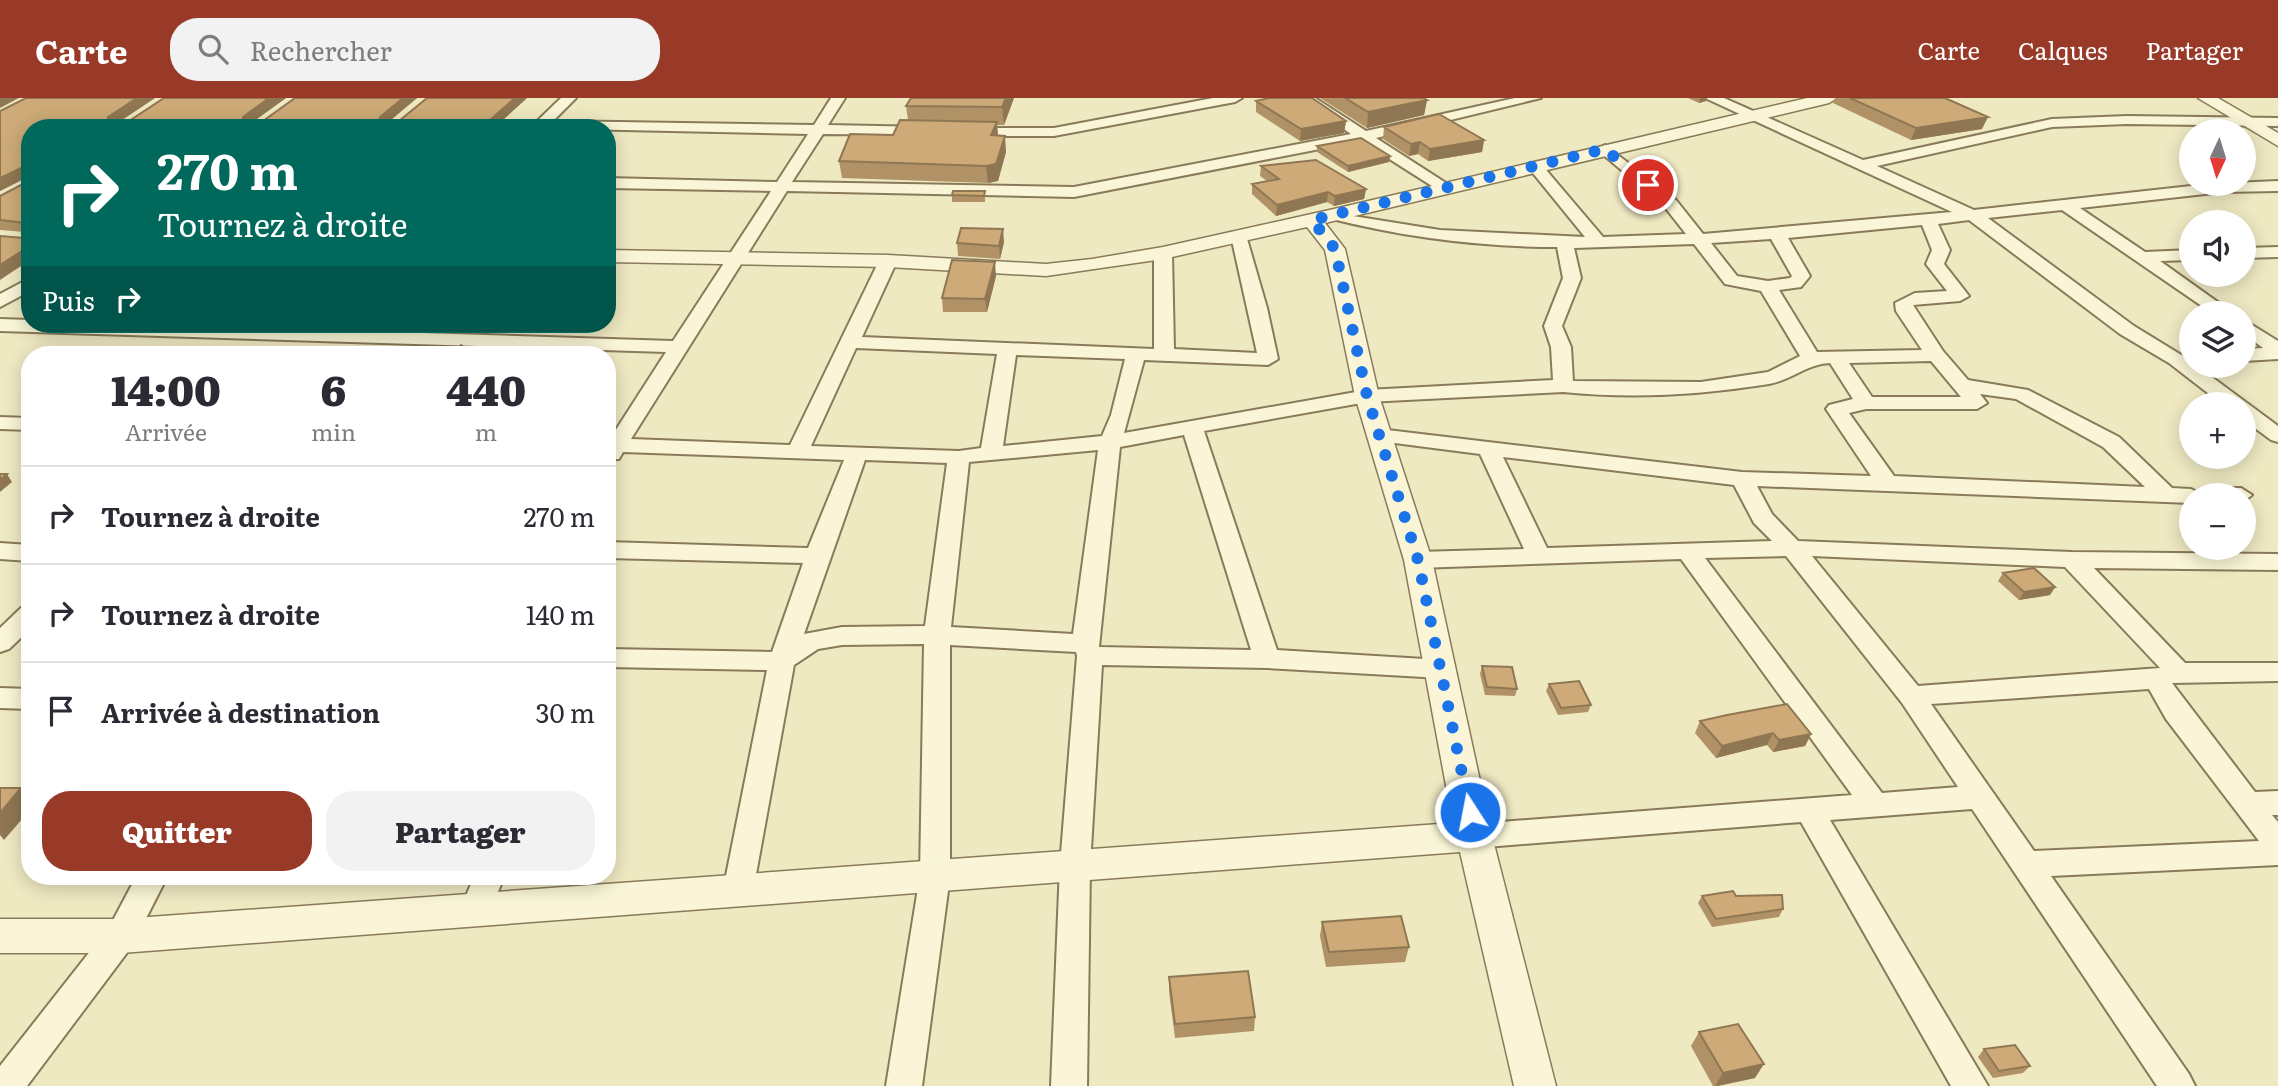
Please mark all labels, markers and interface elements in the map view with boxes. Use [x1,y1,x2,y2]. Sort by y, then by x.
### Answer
search box [170,18,660,81]
text: Carte [35,25,128,74]
icon: search [194,30,232,68]
text: Rechercher [250,30,392,69]
text: Carte [1917,32,1980,67]
text: Calques [2018,32,2108,67]
text: Partager [2146,32,2243,67]
north arrow [2179,119,2256,196]
map controls [2179,119,2256,560]
text: 270 m [157,132,298,205]
icon: right [42,147,133,238]
pin [1618,155,1678,215]
icon: arrive [1629,166,1667,204]
text: Tournez à droite [157,199,408,247]
button: sound [2179,210,2256,287]
text: Puis [42,280,95,319]
icon: right [109,280,147,318]
button: layers [2179,301,2256,378]
text: 14:00 [111,357,221,419]
text: 6 [321,357,346,419]
text: 440 [446,357,526,419]
button: + [2179,392,2256,469]
text: Arrivée [125,414,207,448]
text: min [311,414,356,448]
text: m [475,414,497,448]
button: − [2179,483,2256,560]
icon: right [42,496,80,534]
text: Tournez à droite [101,496,320,535]
text: 270 m [523,496,595,535]
icon: right [42,594,80,632]
text: Tournez à droite [101,594,320,633]
text: 140 m [526,594,595,633]
icon: arrive [42,692,80,730]
text: Arrivée à destination [101,692,380,731]
text: 30 m [535,692,595,731]
position arrow [1433,775,1507,849]
button: Quitter [42,791,312,871]
button: Partager [326,791,595,871]

